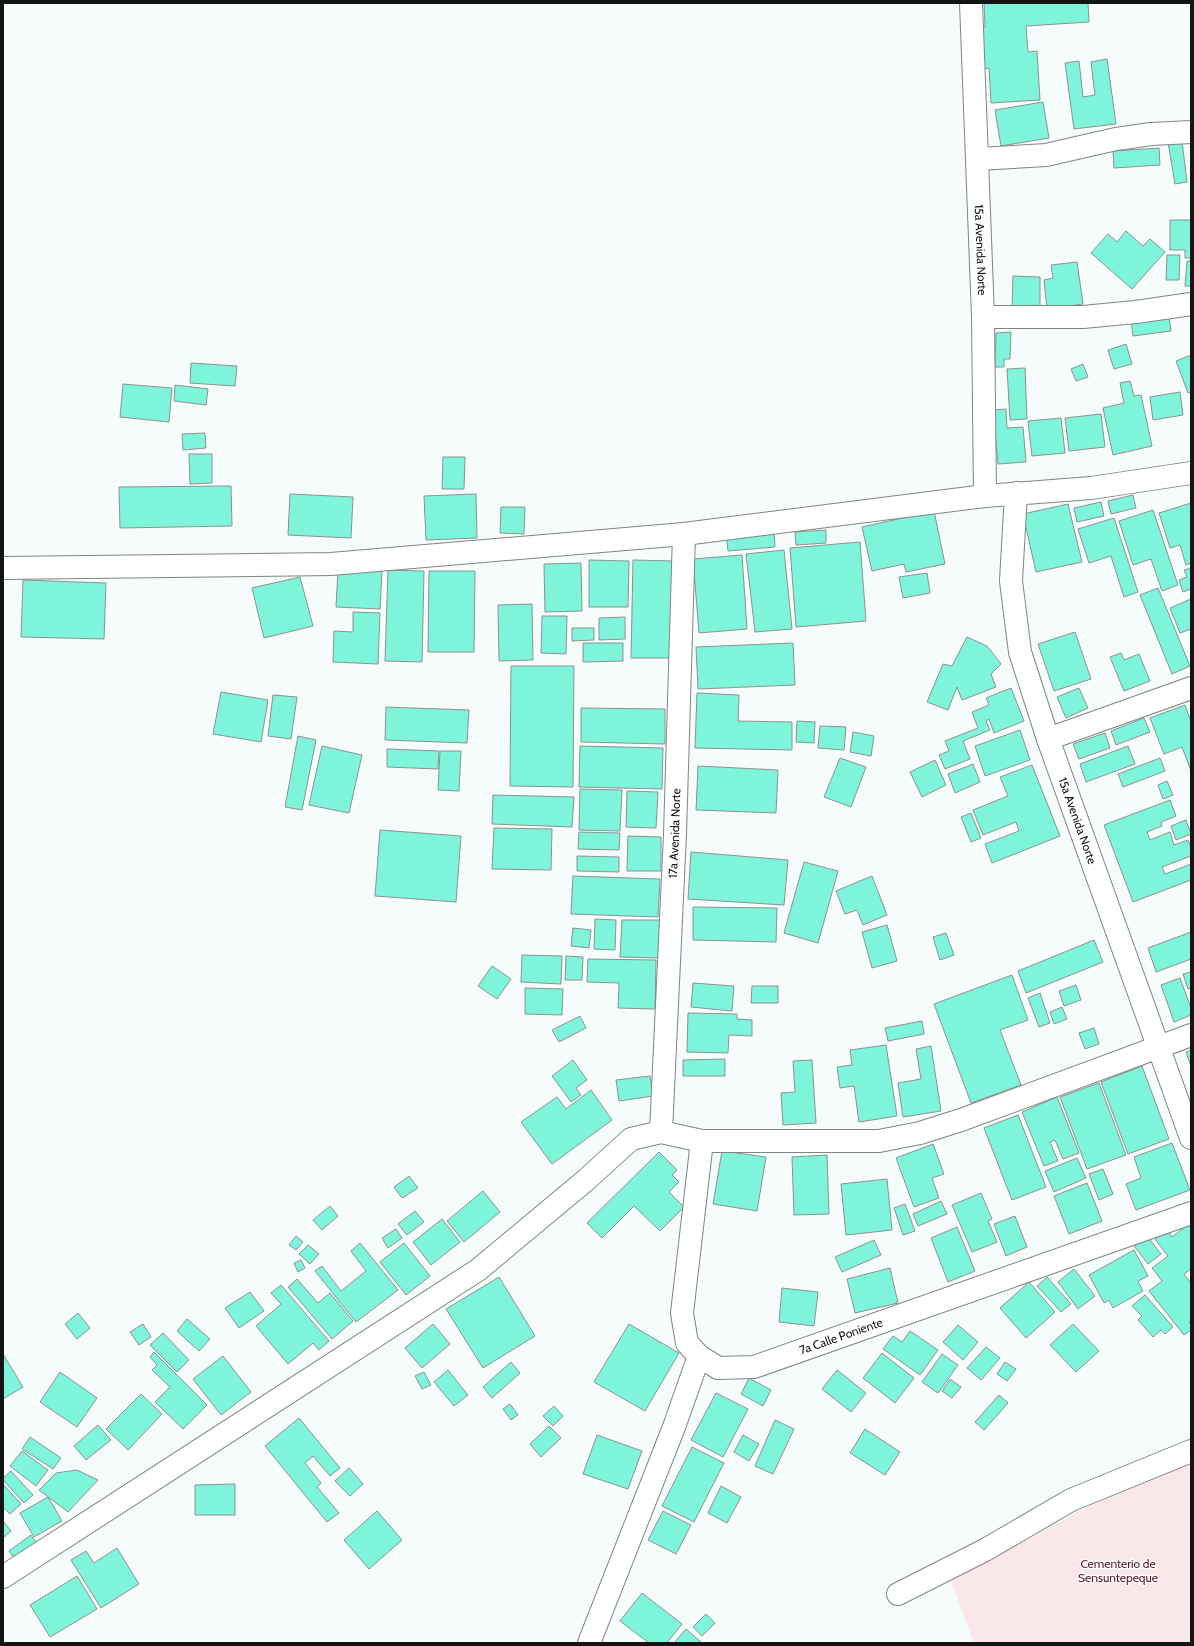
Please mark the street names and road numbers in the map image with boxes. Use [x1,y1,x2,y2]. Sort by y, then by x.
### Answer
street label: 15a Avenida Norte [972,204,990,296]
street label: 15a Avenida Norte [1055,775,1100,866]
street label: 17a Avenida Norte [665,788,683,879]
street label: 7a Calle Poniente [797,1314,884,1357]

